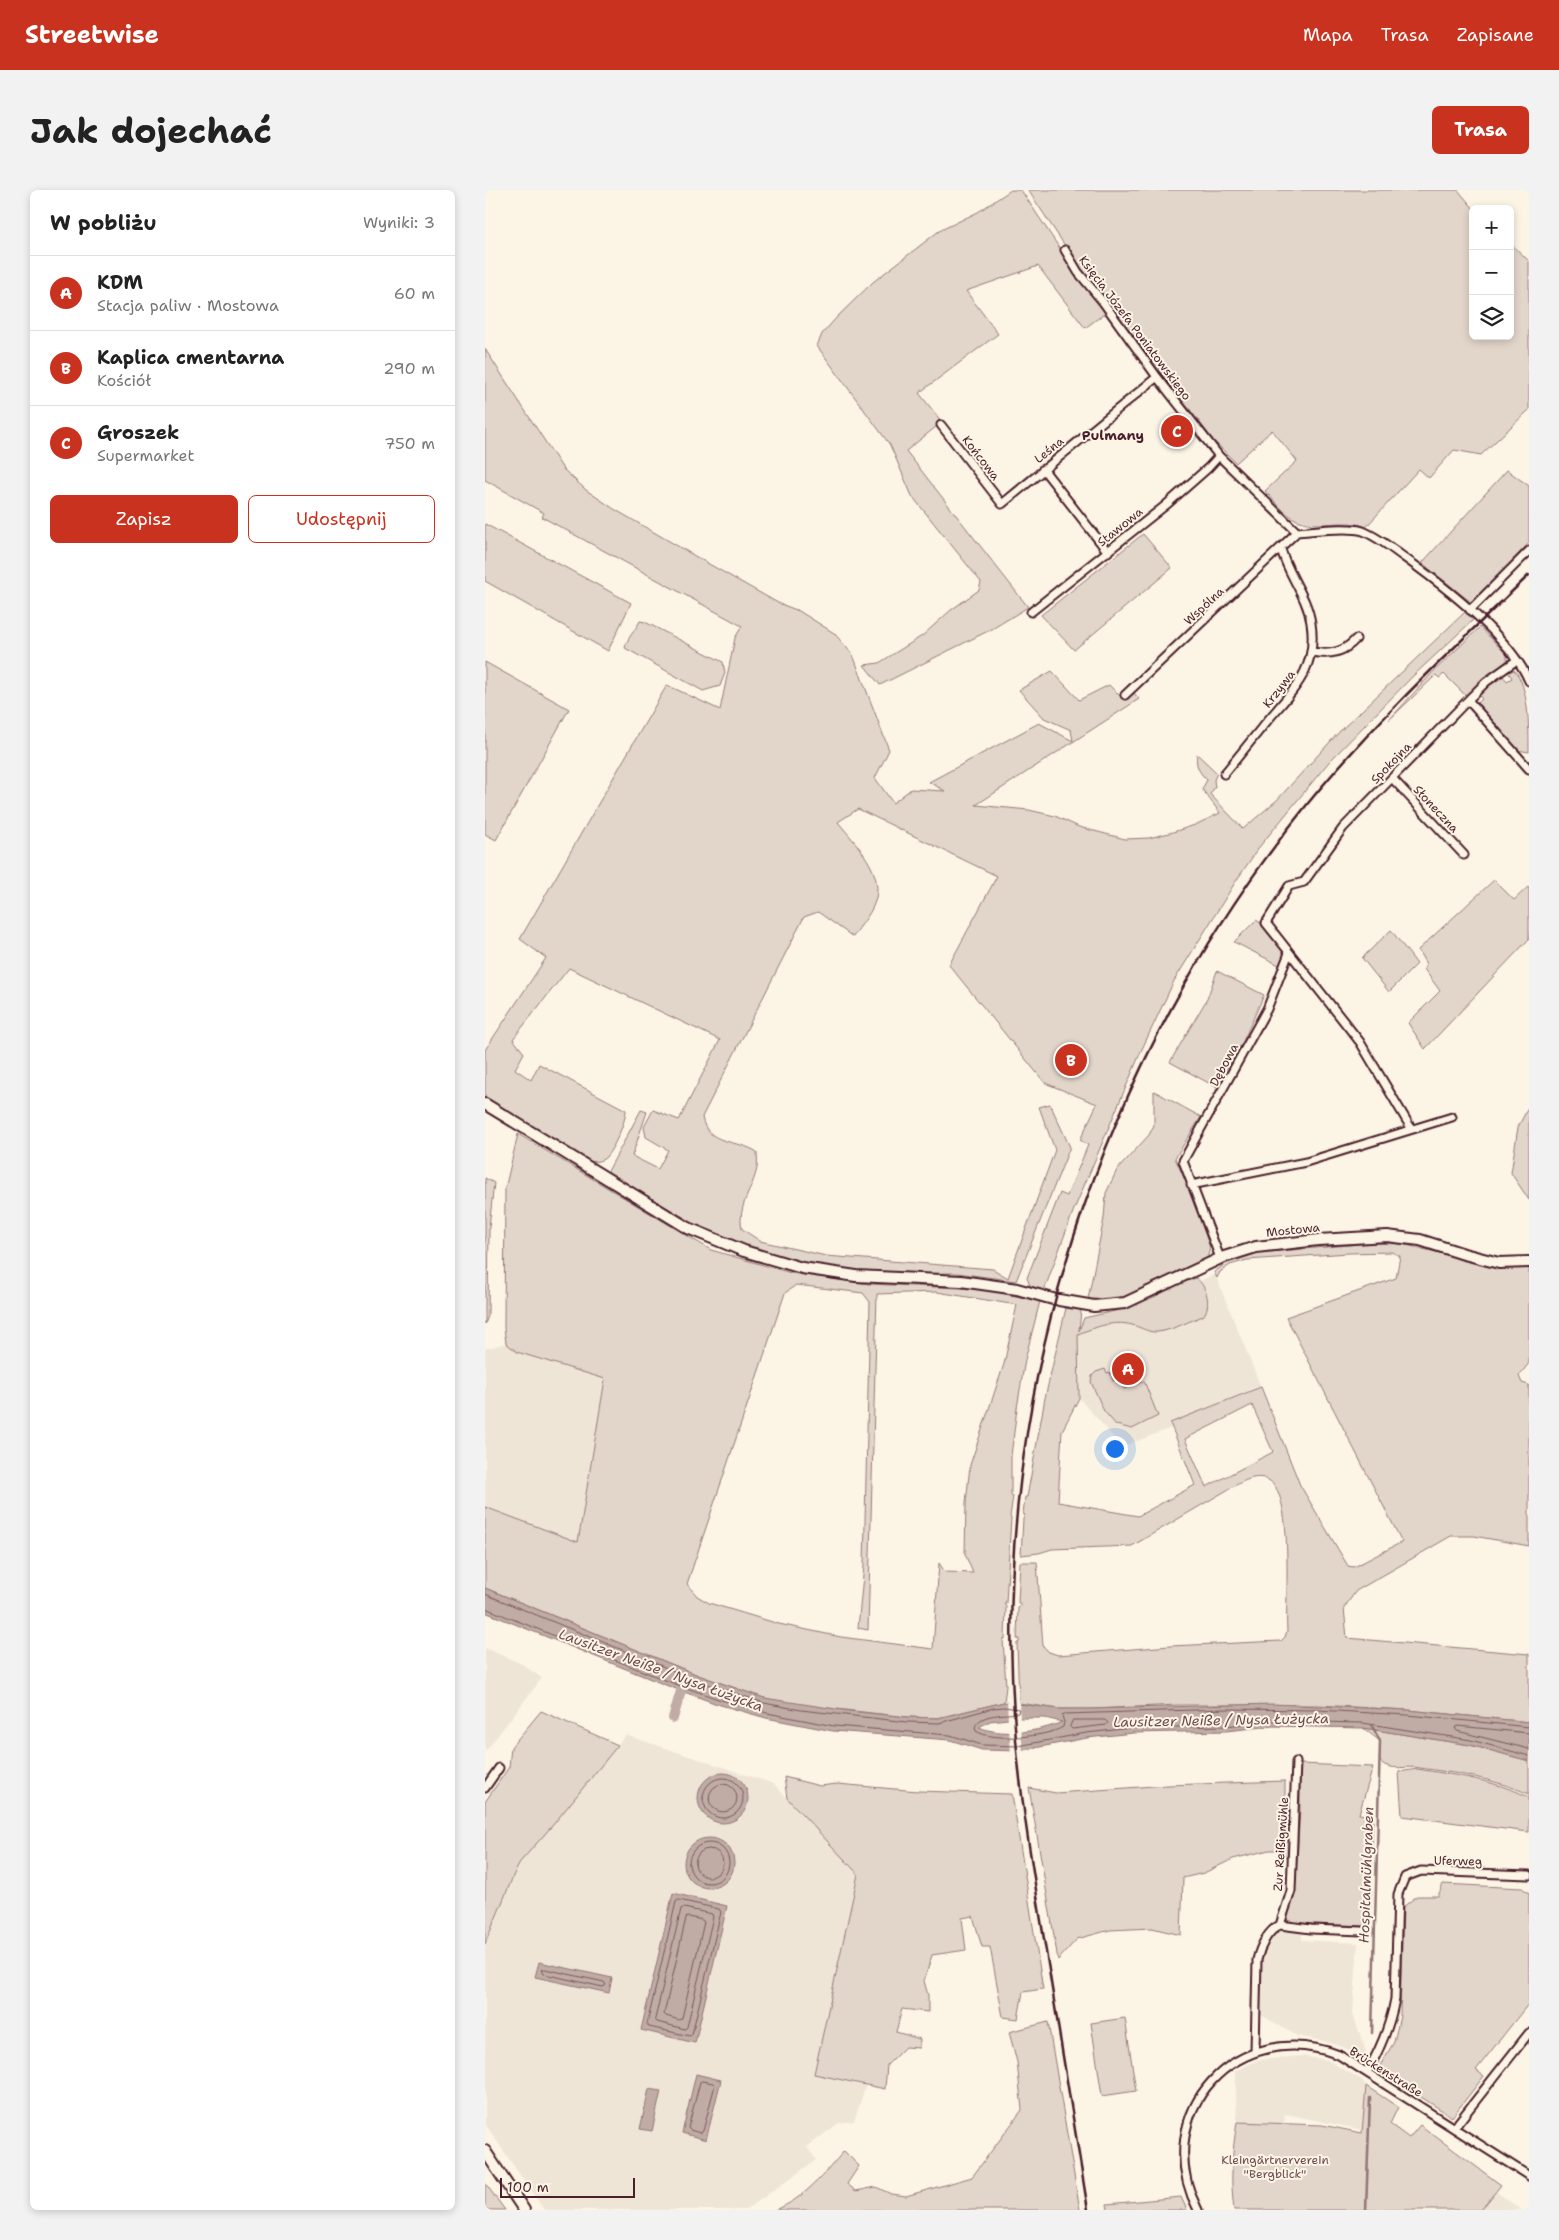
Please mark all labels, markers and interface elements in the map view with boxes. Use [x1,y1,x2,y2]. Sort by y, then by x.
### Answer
text: Streetwise [25,19,159,51]
text: Mapa [1303,23,1353,47]
text: Trasa [1381,23,1429,47]
text: Zapisane [1457,23,1534,47]
button: Trasa [1432,106,1529,154]
text: Jak dojechać [30,107,272,154]
map controls [1469,205,1514,340]
button: + [1469,205,1514,250]
text: W pobliżu [50,209,157,237]
text: Wyniki: 3 [363,212,435,233]
button: − [1469,250,1514,295]
street label: Księcia Józefa Poniatowskiego [1075,252,1195,404]
text: KDM [97,270,143,295]
text: A [60,283,72,304]
text: 60 m [394,283,435,304]
text: Stacja paliw · Mostowa [97,295,279,316]
button: layers [1469,295,1514,340]
text: Kaplica cmentarna [97,345,284,370]
text: B [61,358,71,379]
text: 290 m [383,358,435,379]
text: Kościół [97,370,151,391]
pin: C [1161,412,1193,450]
text: Groszek [97,420,179,445]
district label: Pulmany [1082,426,1144,444]
street label: Końcowa [959,432,1004,484]
text: C [61,433,71,454]
text: 750 m [384,433,435,454]
street label: Leśna [1031,433,1067,467]
text: Supermarket [97,445,194,466]
button: Zapisz [50,495,238,543]
button: Udostępnij [248,495,435,543]
street label: Stawowa [1094,504,1146,550]
street label: Wspólna [1181,583,1228,629]
street label: Krzywa [1259,666,1299,711]
street label: Spokojna [1367,738,1415,787]
street label: Słoneczna [1410,782,1463,837]
street label: Dębowa [1206,1040,1242,1089]
pin: B [1055,1041,1087,1079]
street label: Mostowa [1265,1219,1321,1241]
pin: A [1112,1350,1144,1388]
your location [1102,1436,1128,1462]
water label: Lausitzer Neiße / Nysa Łużycka [556,1625,766,1715]
water label: Lausitzer Neiße / Nysa Łużycka [1113,1709,1329,1731]
street label: Zur Reißigmühle [1270,1796,1292,1892]
water label: Hospitalmühlgraben [1355,1806,1377,1944]
street label: Uferweg [1434,1853,1482,1869]
street label: Brückenstraße [1346,2043,1426,2101]
park label: Kleingärtnerverein "Bergblick" [1221,2152,1329,2182]
scale bar [500,2175,635,2198]
text: 100 m [507,2178,549,2196]

